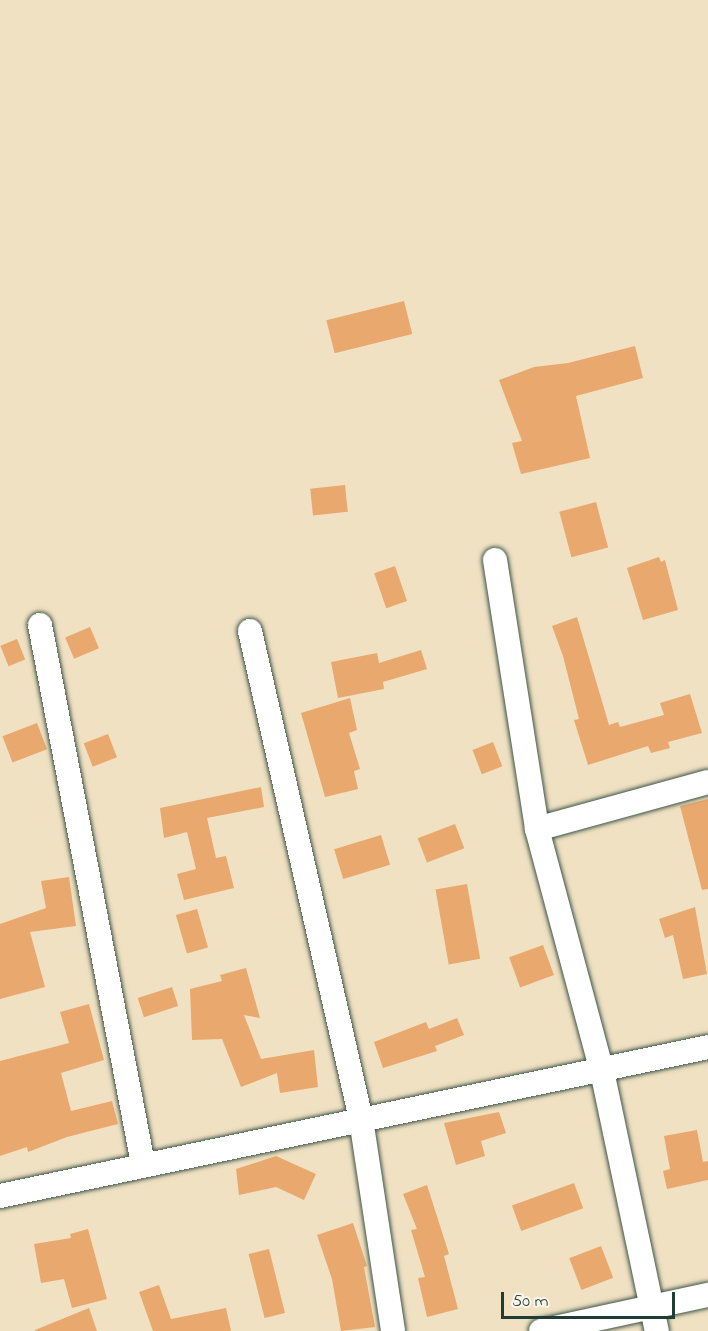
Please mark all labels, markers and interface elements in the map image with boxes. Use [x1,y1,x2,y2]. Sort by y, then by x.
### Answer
scale bar [504,1280,678,1318]
text: 50 m [512,1289,549,1315]

